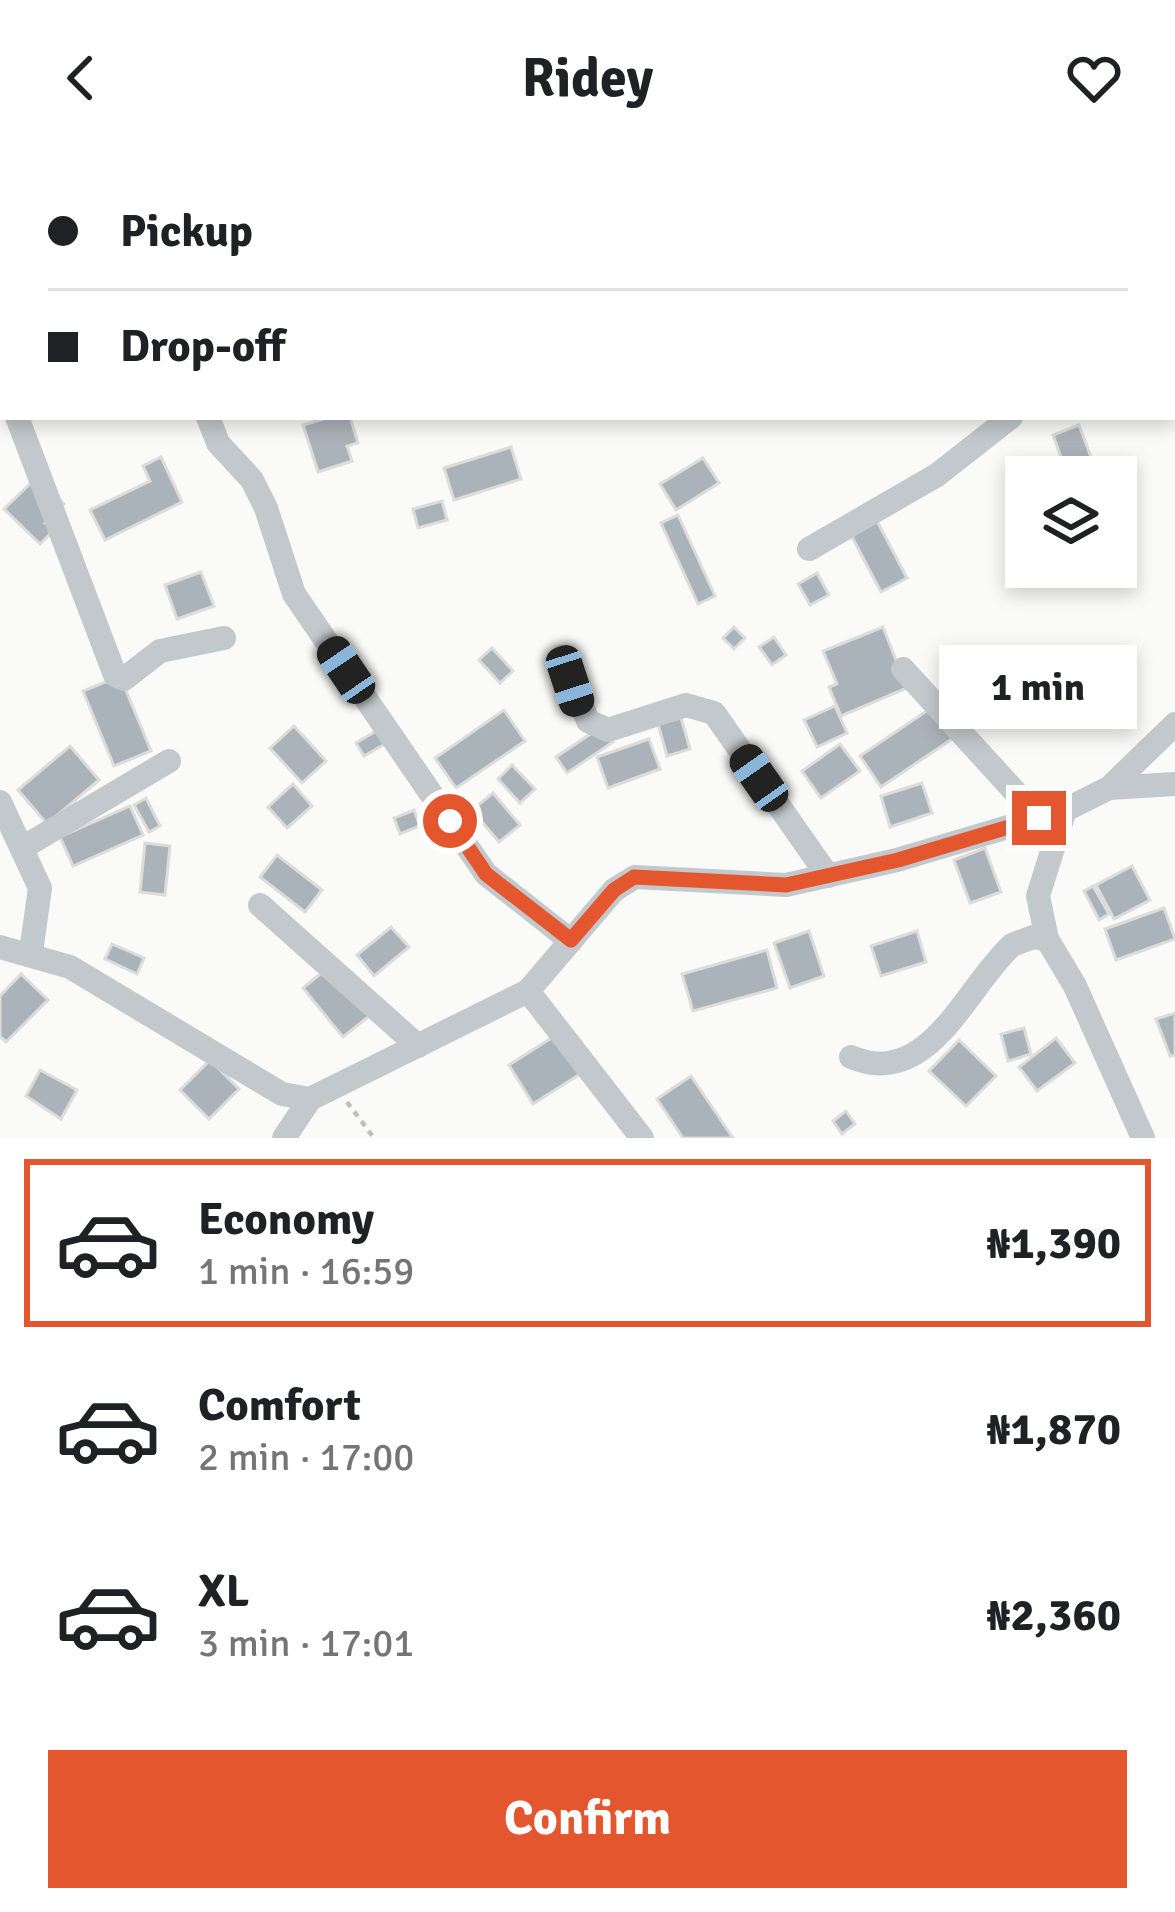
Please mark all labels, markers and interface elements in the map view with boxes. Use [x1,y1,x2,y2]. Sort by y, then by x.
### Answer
icon: back [48,45,114,111]
text: Ridey [522,45,653,112]
icon: heart [1061,45,1127,111]
text: Pickup [120,204,253,259]
text: Drop-off [120,319,285,374]
map controls [1005,456,1137,588]
button: layers [1005,456,1137,588]
car [311,630,381,710]
car [542,641,598,721]
callout: 1 min [940,644,1138,728]
text: 1 min [991,663,1085,711]
car [724,738,794,818]
route end [1012,791,1066,845]
route start [423,794,477,848]
icon: car [54,1189,162,1297]
text: Economy [198,1192,374,1247]
text: ₦1,390 [986,1216,1121,1271]
text: 1 min · 16:59 [198,1247,414,1295]
icon: car [54,1375,162,1483]
text: Comfort [198,1378,361,1433]
text: ₦1,870 [986,1402,1121,1457]
text: 2 min · 17:00 [198,1433,414,1481]
icon: car [54,1561,162,1669]
text: XL [198,1564,249,1619]
text: ₦2,360 [986,1588,1121,1643]
text: 3 min · 17:01 [198,1619,414,1667]
button: Confirm [48,1750,1127,1888]

